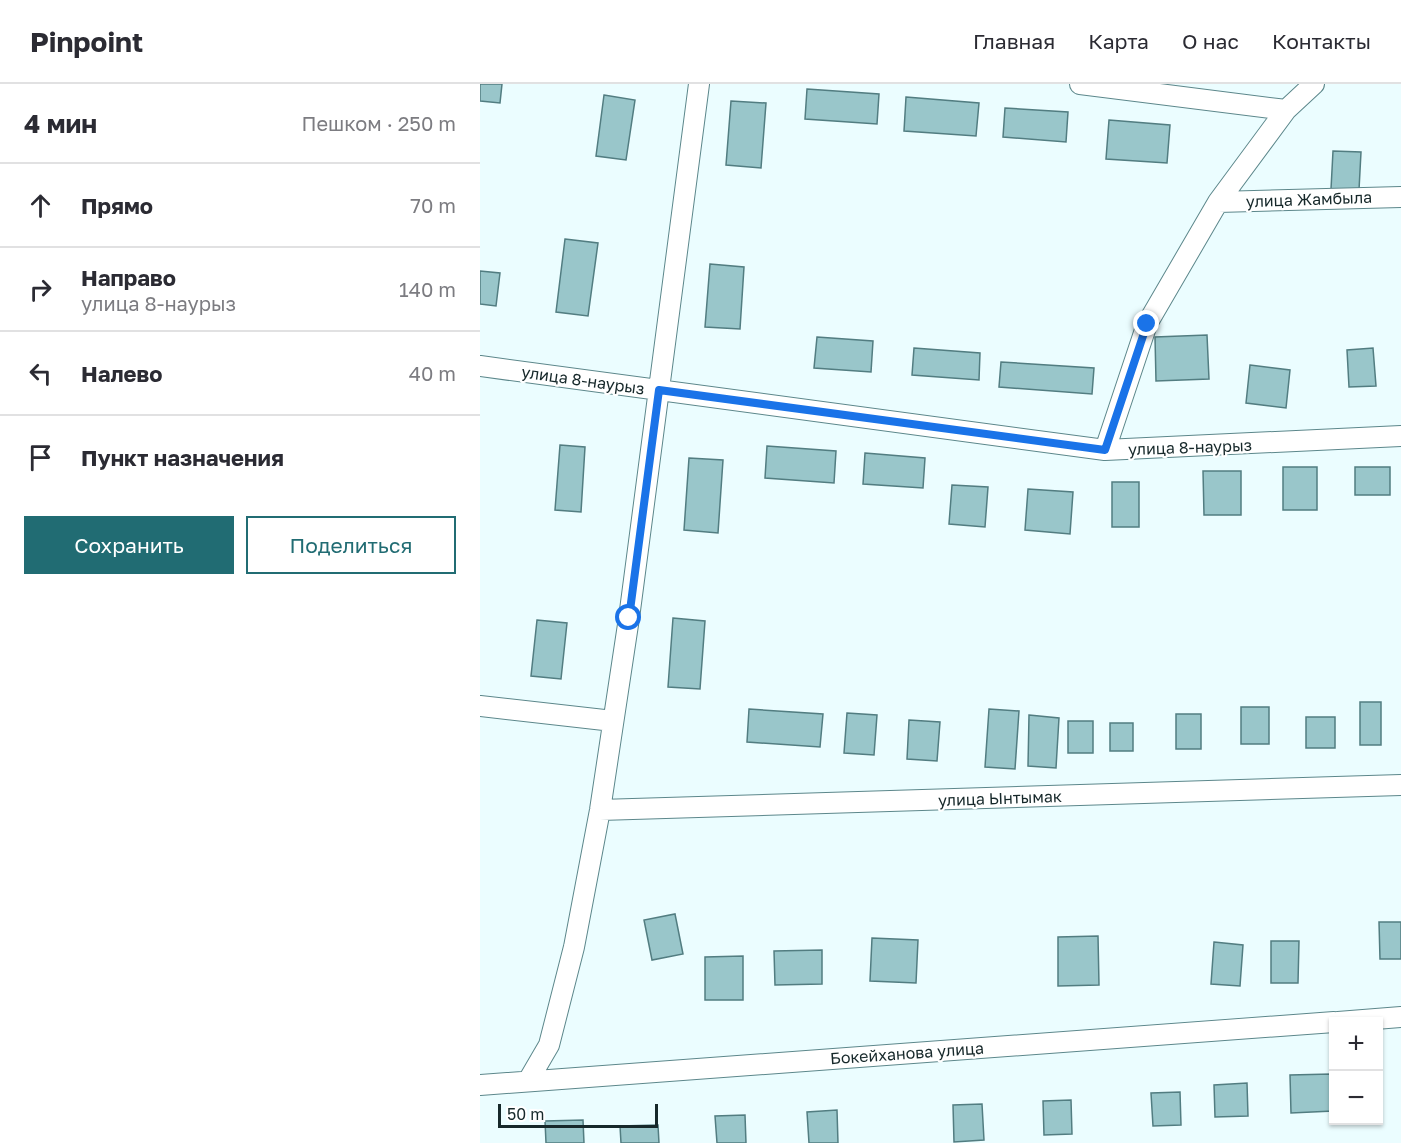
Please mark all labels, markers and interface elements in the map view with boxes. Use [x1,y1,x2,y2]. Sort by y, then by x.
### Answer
text: Pinpoint [30,25,143,58]
text: Главная [973,28,1055,54]
text: Карта [1088,28,1149,54]
text: О нас [1182,28,1239,54]
text: Контакты [1272,28,1371,54]
text: 4 мин [24,108,97,139]
text: Пешком · 250 m [301,111,456,135]
street label: улица Жамбыла [1246,187,1372,211]
icon: ahead [24,189,57,222]
text: Прямо [81,192,153,219]
text: 70 m [410,193,456,217]
text: Направо [81,264,176,291]
icon: right [24,273,57,306]
text: 140 m [399,277,456,301]
text: улица 8-наурыз [81,291,236,315]
route end [1133,310,1159,336]
icon: left [24,357,57,390]
text: Налево [81,360,163,387]
text: 40 m [409,361,456,385]
street label: улица 8-наурыз [520,361,646,399]
street label: улица 8-наурыз [1128,435,1252,459]
icon: arrive [24,441,57,474]
text: Пункт назначения [81,444,284,471]
button: Сохранить [24,516,234,574]
button: Поделиться [246,516,456,574]
route start [615,604,641,630]
street label: улица Ынтымак [938,786,1062,810]
map controls [1329,1017,1383,1125]
button: + [1329,1017,1383,1071]
street label: Бокейханова улица [829,1038,985,1068]
button: − [1329,1071,1383,1125]
scale bar [498,1101,658,1128]
text: 50 m [507,1104,544,1124]

